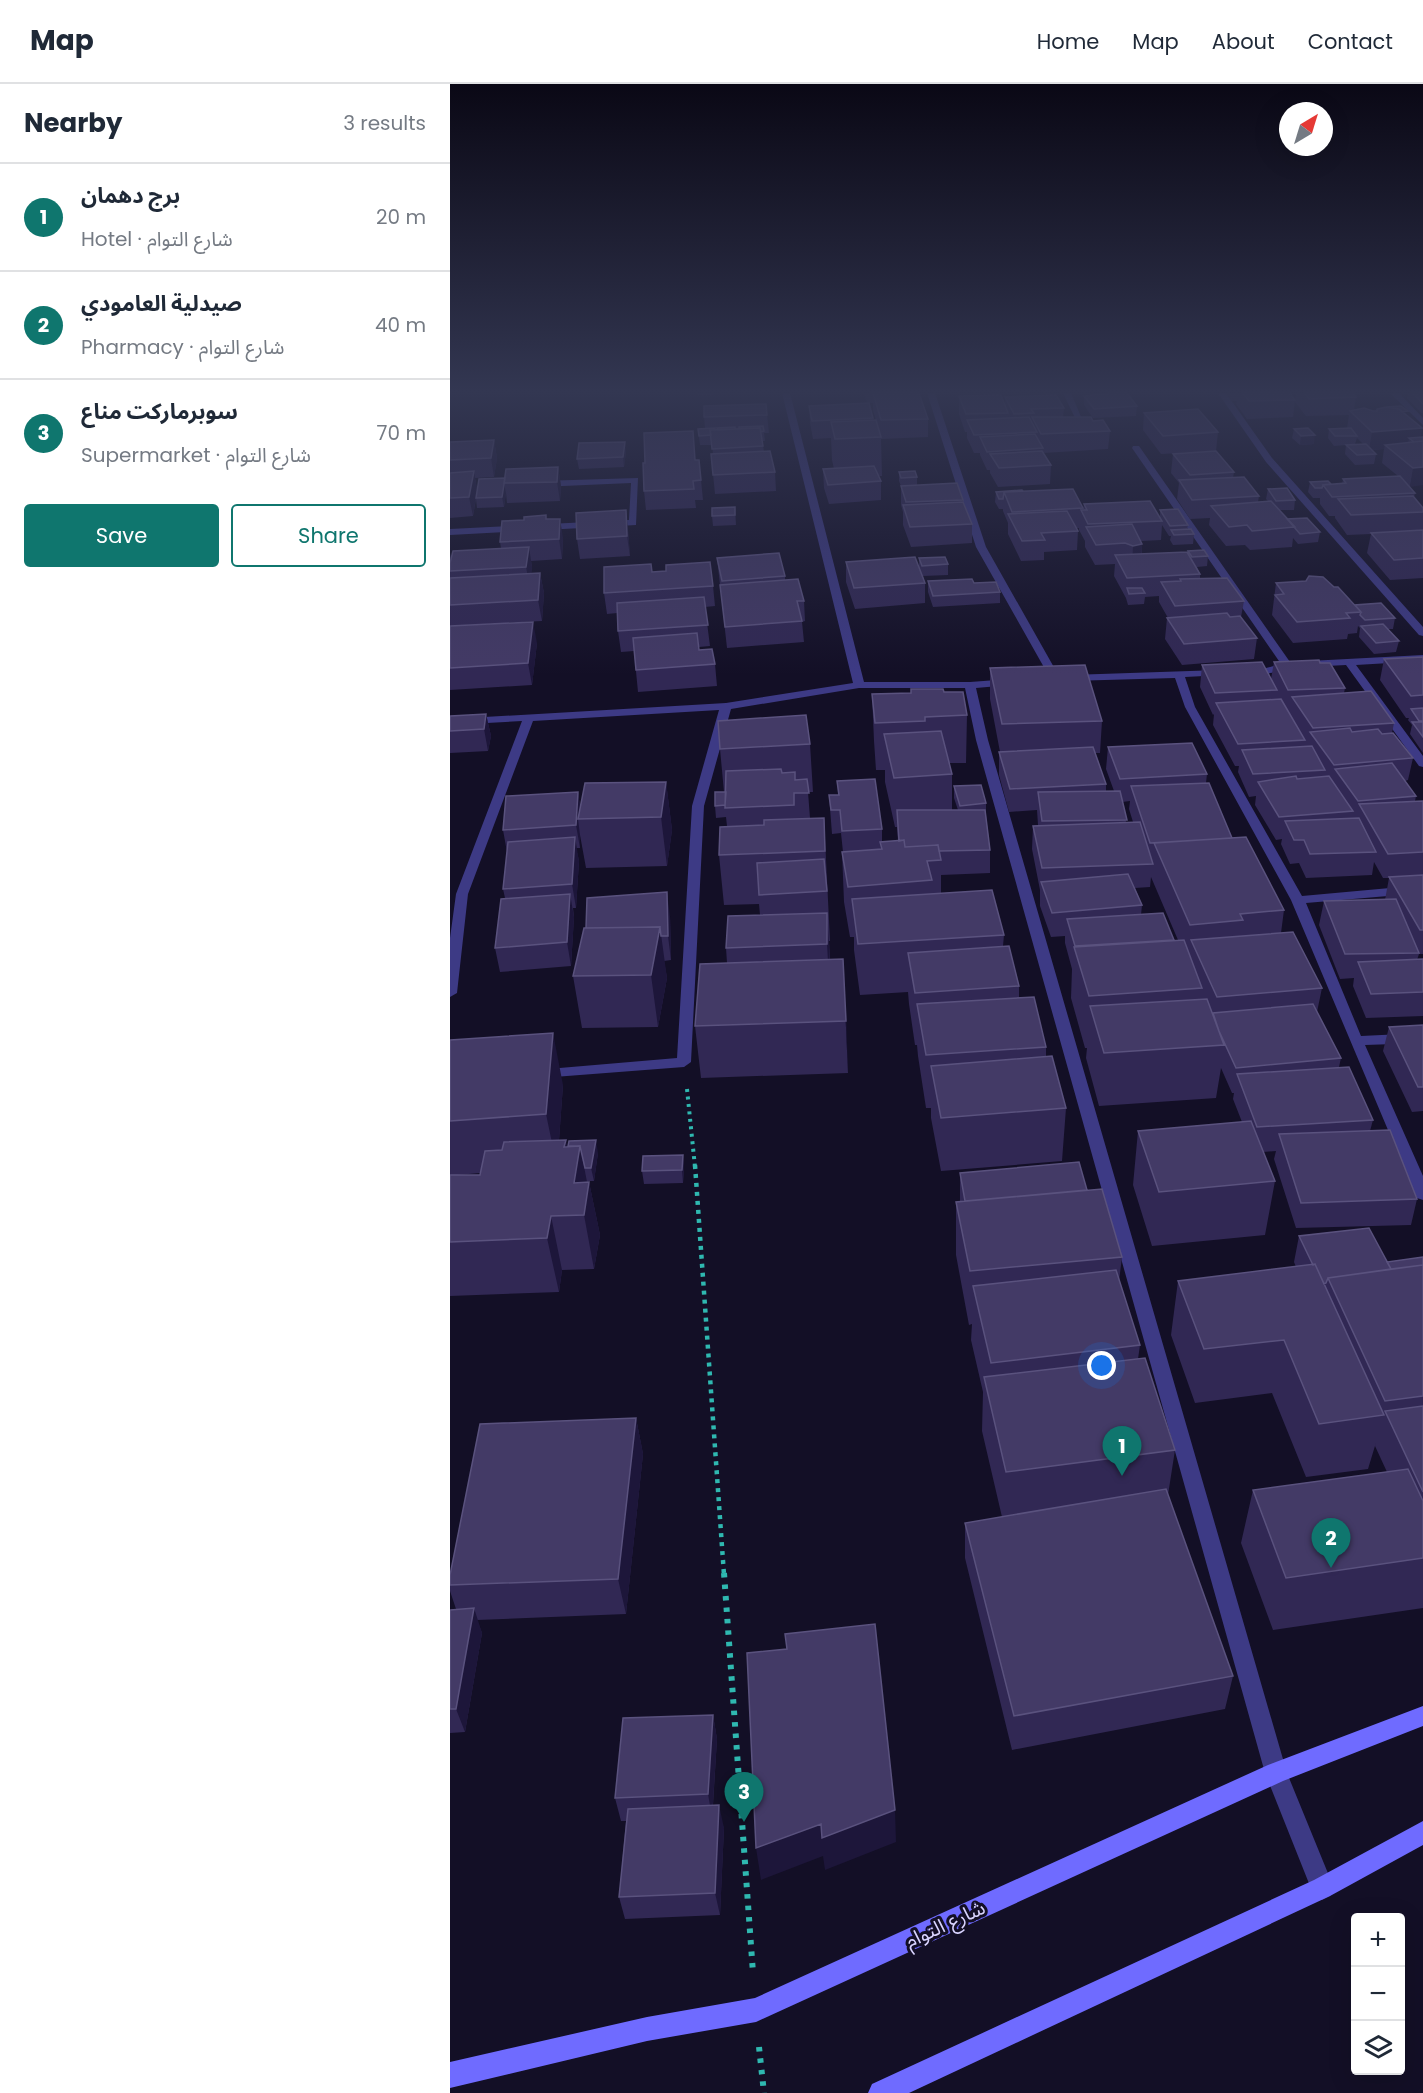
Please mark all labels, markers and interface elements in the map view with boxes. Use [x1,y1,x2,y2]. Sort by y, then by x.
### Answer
text: Map [30,21,94,60]
text: Home [1037,27,1099,56]
text: Map [1132,27,1179,56]
text: About [1212,27,1275,56]
text: Contact [1308,27,1393,56]
north arrow [1279,102,1333,156]
text: Nearby [24,105,122,141]
text: 3 results [343,109,426,137]
text: برج دهمان [81,180,180,211]
text: 1 [40,203,47,231]
text: 20 m [376,203,426,231]
text: Hotel · شارع التوام [81,225,233,253]
text: صيدلية العامودي [81,288,242,319]
text: 2 [38,311,49,339]
text: 40 m [375,311,426,339]
text: Pharmacy · شارع التوام [81,333,284,361]
text: سوبرماركت مناع [81,396,238,427]
text: 3 [37,419,50,447]
text: 70 m [377,419,426,447]
text: Supermarket · شارع التوام [81,441,311,469]
button: Save [24,504,219,567]
button: Share [231,504,426,567]
your location [1087,1351,1116,1380]
pin: 1 [1102,1426,1142,1476]
pin: 2 [1312,1518,1350,1568]
pin: 3 [724,1772,764,1822]
street label: شارع التوام [900,1893,990,1956]
map controls [1351,1913,1405,2075]
button: + [1351,1913,1405,1967]
button: − [1351,1967,1405,2021]
button: layers [1351,2021,1405,2075]

